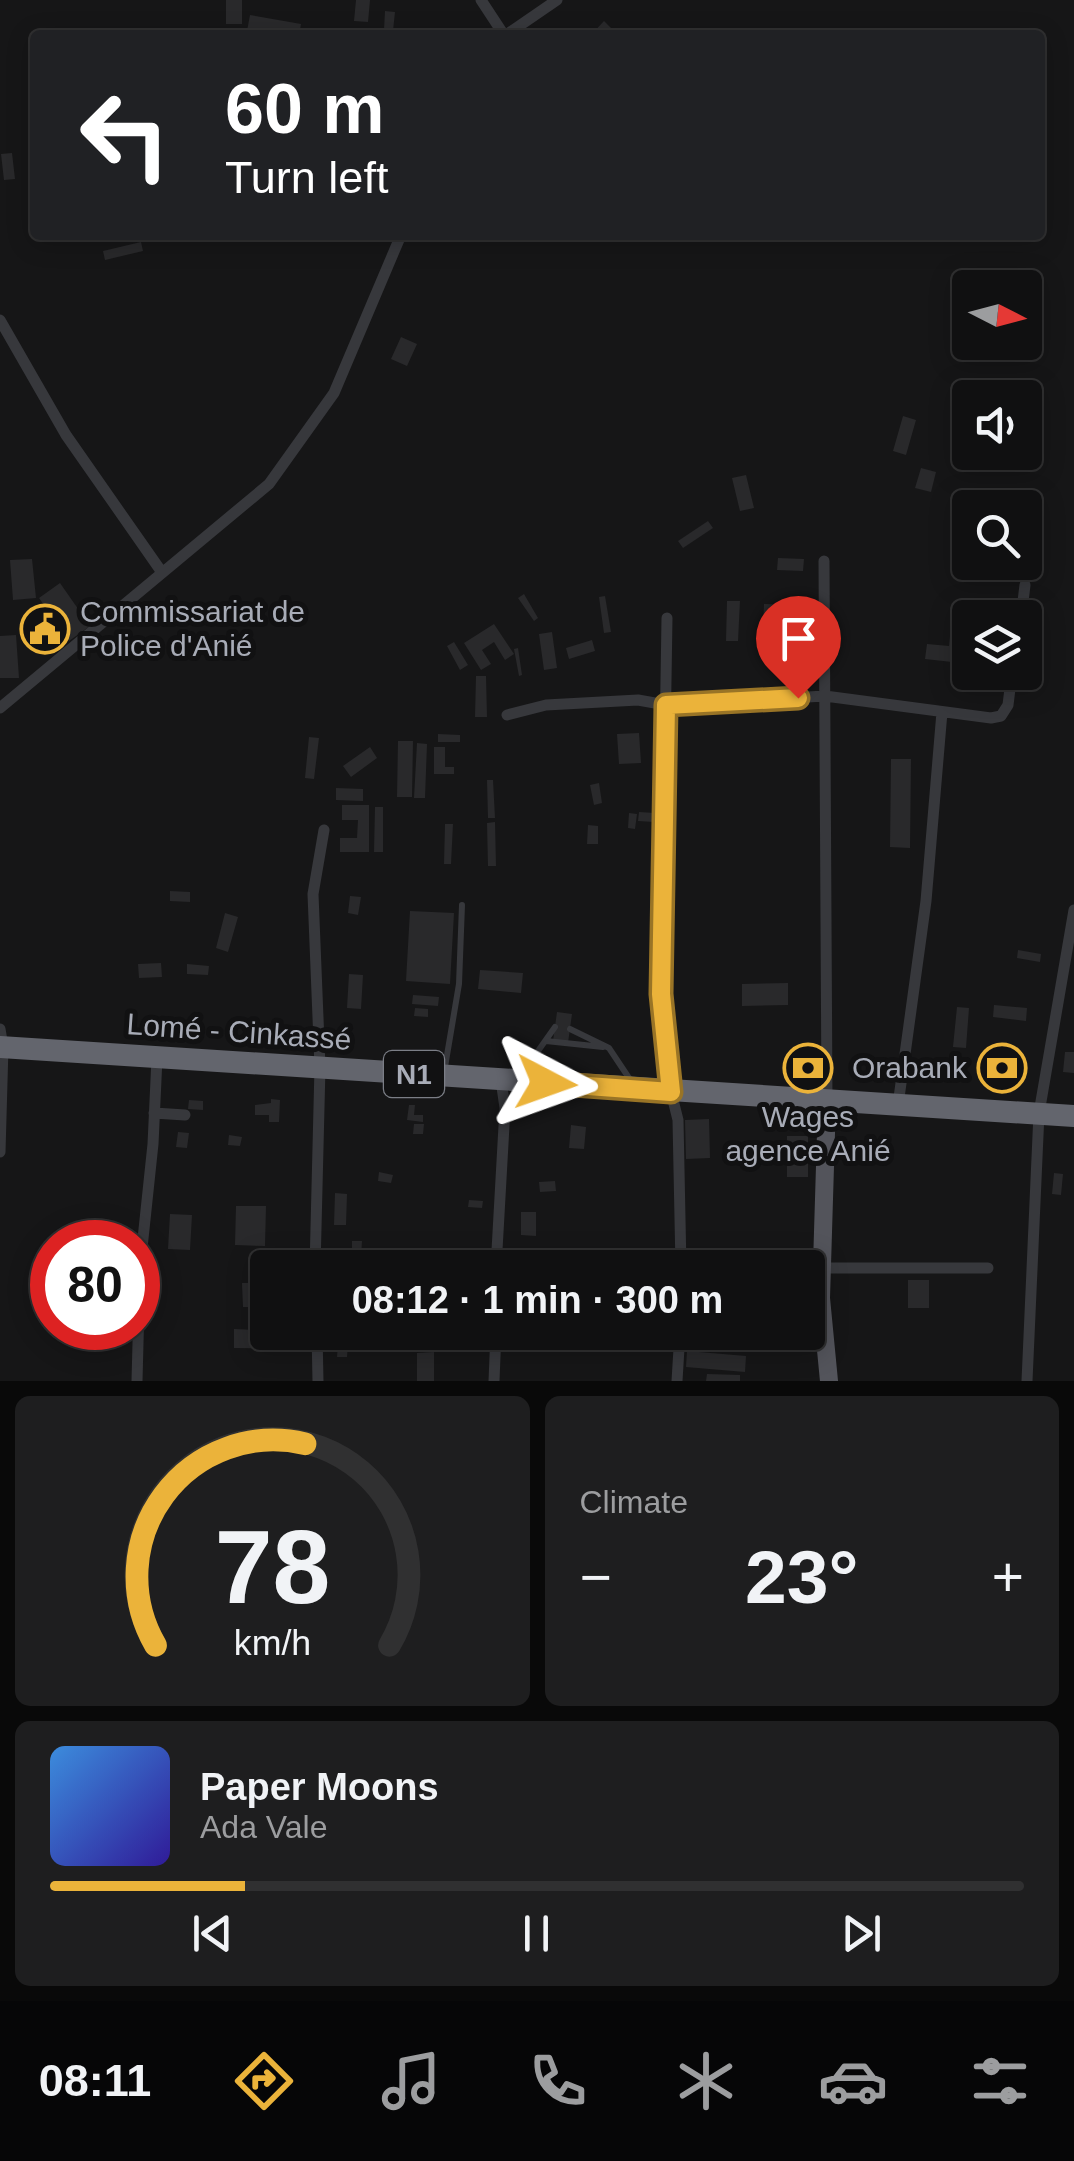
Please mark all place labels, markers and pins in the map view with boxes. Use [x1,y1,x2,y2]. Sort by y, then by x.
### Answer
place label: Commissariat de Police d'Anié [80,595,305,662]
pin [756,596,841,699]
public building icon: Commissariat de Police d'Anié [19,603,71,655]
bank icon: Wages agence Anié [782,1042,834,1094]
bank icon: Orabank [976,1042,1028,1094]
place label: Orabank [852,1051,968,1084]
place label: Wages agence Anié [725,1100,891,1167]

